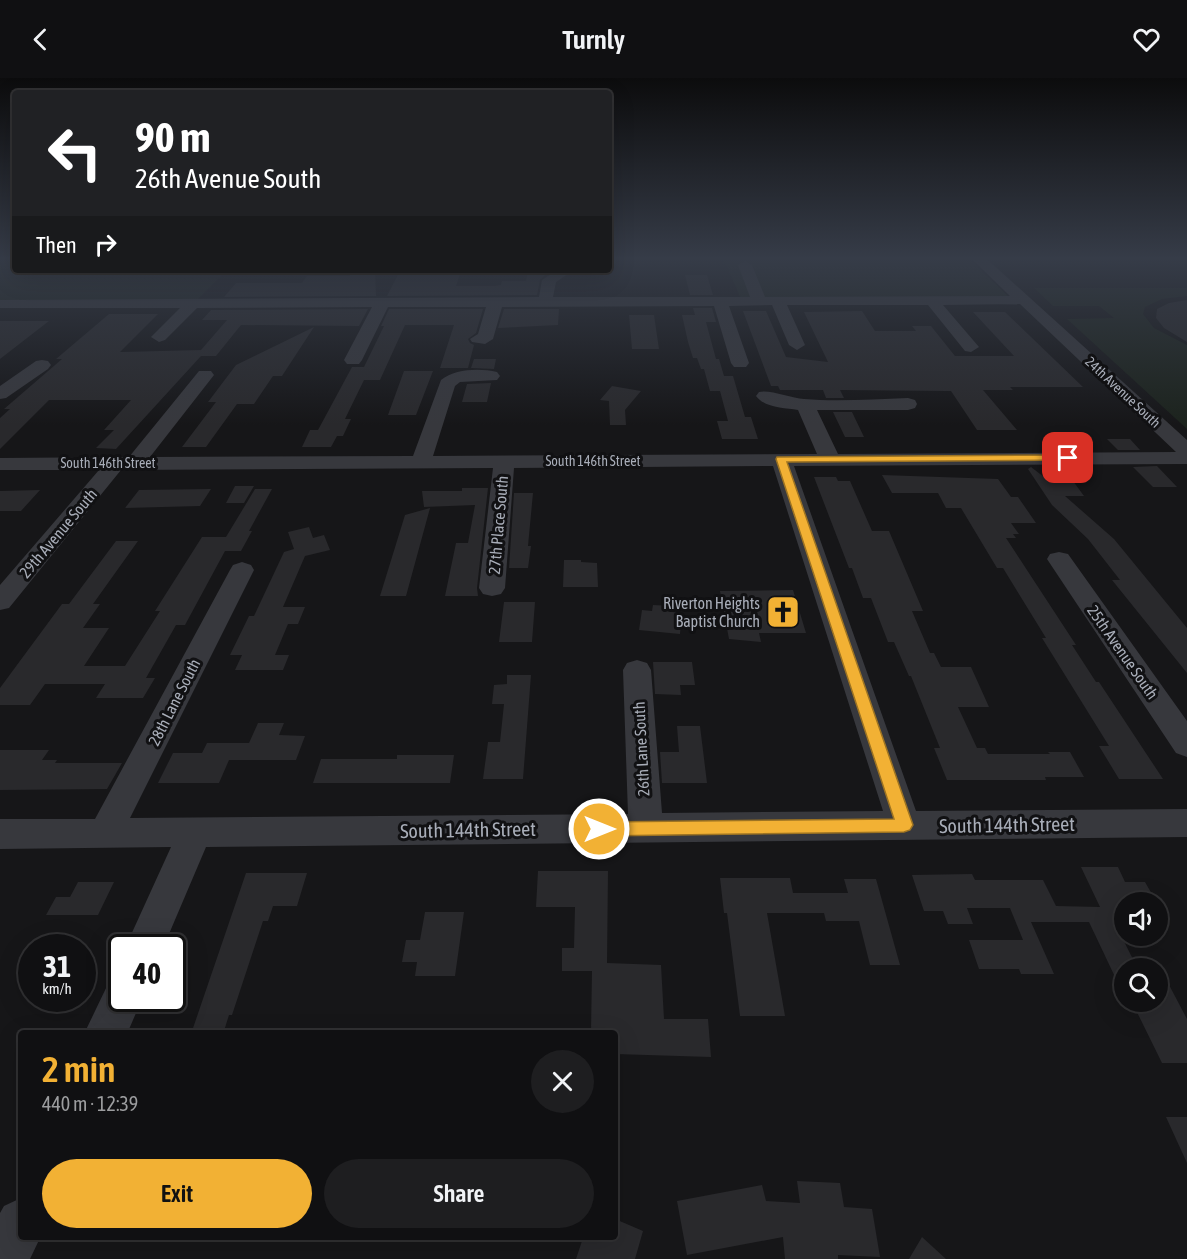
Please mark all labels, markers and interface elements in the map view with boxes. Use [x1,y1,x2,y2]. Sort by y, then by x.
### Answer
icon: back [24,23,57,56]
icon: heart [1130,23,1163,56]
text: Turnly [562,24,625,55]
text: 90 m [135,113,210,161]
icon: left [36,114,114,192]
text: 26th Avenue South [135,163,321,194]
icon: right [89,228,122,261]
text: Then [36,232,77,258]
street label: 24th Avenue South [1082,353,1164,431]
pin [1042,432,1093,483]
icon: arrive [1051,441,1084,474]
street label: South 146th Street [545,453,641,469]
street label: South 146th Street [60,455,156,471]
street label: 27th Place South [485,475,511,575]
street label: 29th Avenue South [16,485,100,581]
place label: Riverton Heights Baptist Church [663,594,760,631]
church icon: Riverton Heights Baptist Church [765,594,801,630]
street label: 25th Avenue South [1084,602,1162,702]
street label: 28th Lane South [144,656,204,748]
street label: 26th Lane South [630,701,652,797]
position arrow [567,797,631,861]
street label: South 144th Street [939,812,1075,837]
street label: South 144th Street [400,817,536,842]
map controls [1114,892,1168,1012]
button: sound [1114,892,1168,946]
speed limit sign: 40 [108,934,186,1012]
text: 31 [43,949,71,983]
button: search [1114,958,1168,1012]
text: km/h [42,980,72,997]
text: 2 min [42,1048,116,1090]
button: close [531,1050,594,1113]
text: 440 m · 12:39 [42,1092,138,1115]
button: Exit [42,1159,312,1228]
button: Share [324,1159,594,1228]

